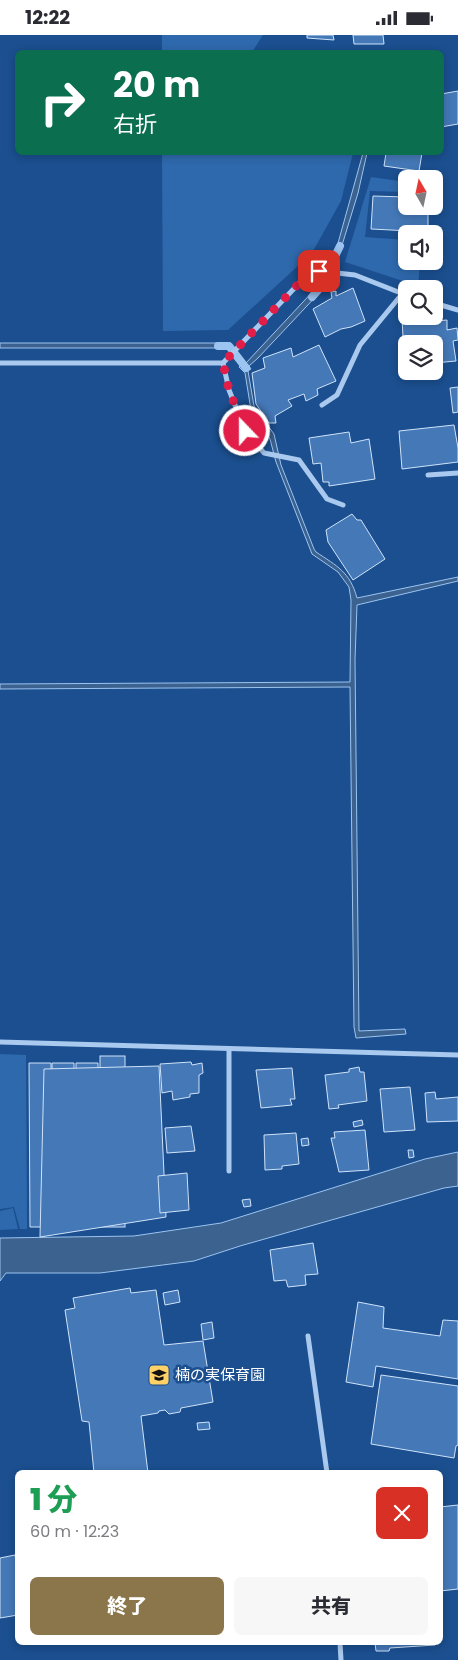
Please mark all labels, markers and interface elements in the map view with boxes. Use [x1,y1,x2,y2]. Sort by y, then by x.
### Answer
text: 12:22 [25,4,70,31]
text: 20 m [113,60,200,109]
icon: right [30,70,95,135]
text: 右折 [113,109,157,140]
north arrow [398,170,442,215]
map controls [398,170,443,380]
button: sound [398,225,443,270]
pin [298,250,340,292]
icon: arrive [305,257,333,285]
button: search [398,280,443,325]
button: layers [398,335,443,380]
position arrow [218,404,270,456]
school or university icon: 楠の実保育園 [147,1363,171,1387]
place label: 楠の実保育園 [175,1364,265,1385]
text: 1 分 [30,1478,77,1521]
button: close [376,1487,428,1539]
text: 60 m · 12:23 [30,1520,119,1543]
button: 終了 [30,1577,224,1635]
button: 共有 [234,1577,428,1635]

